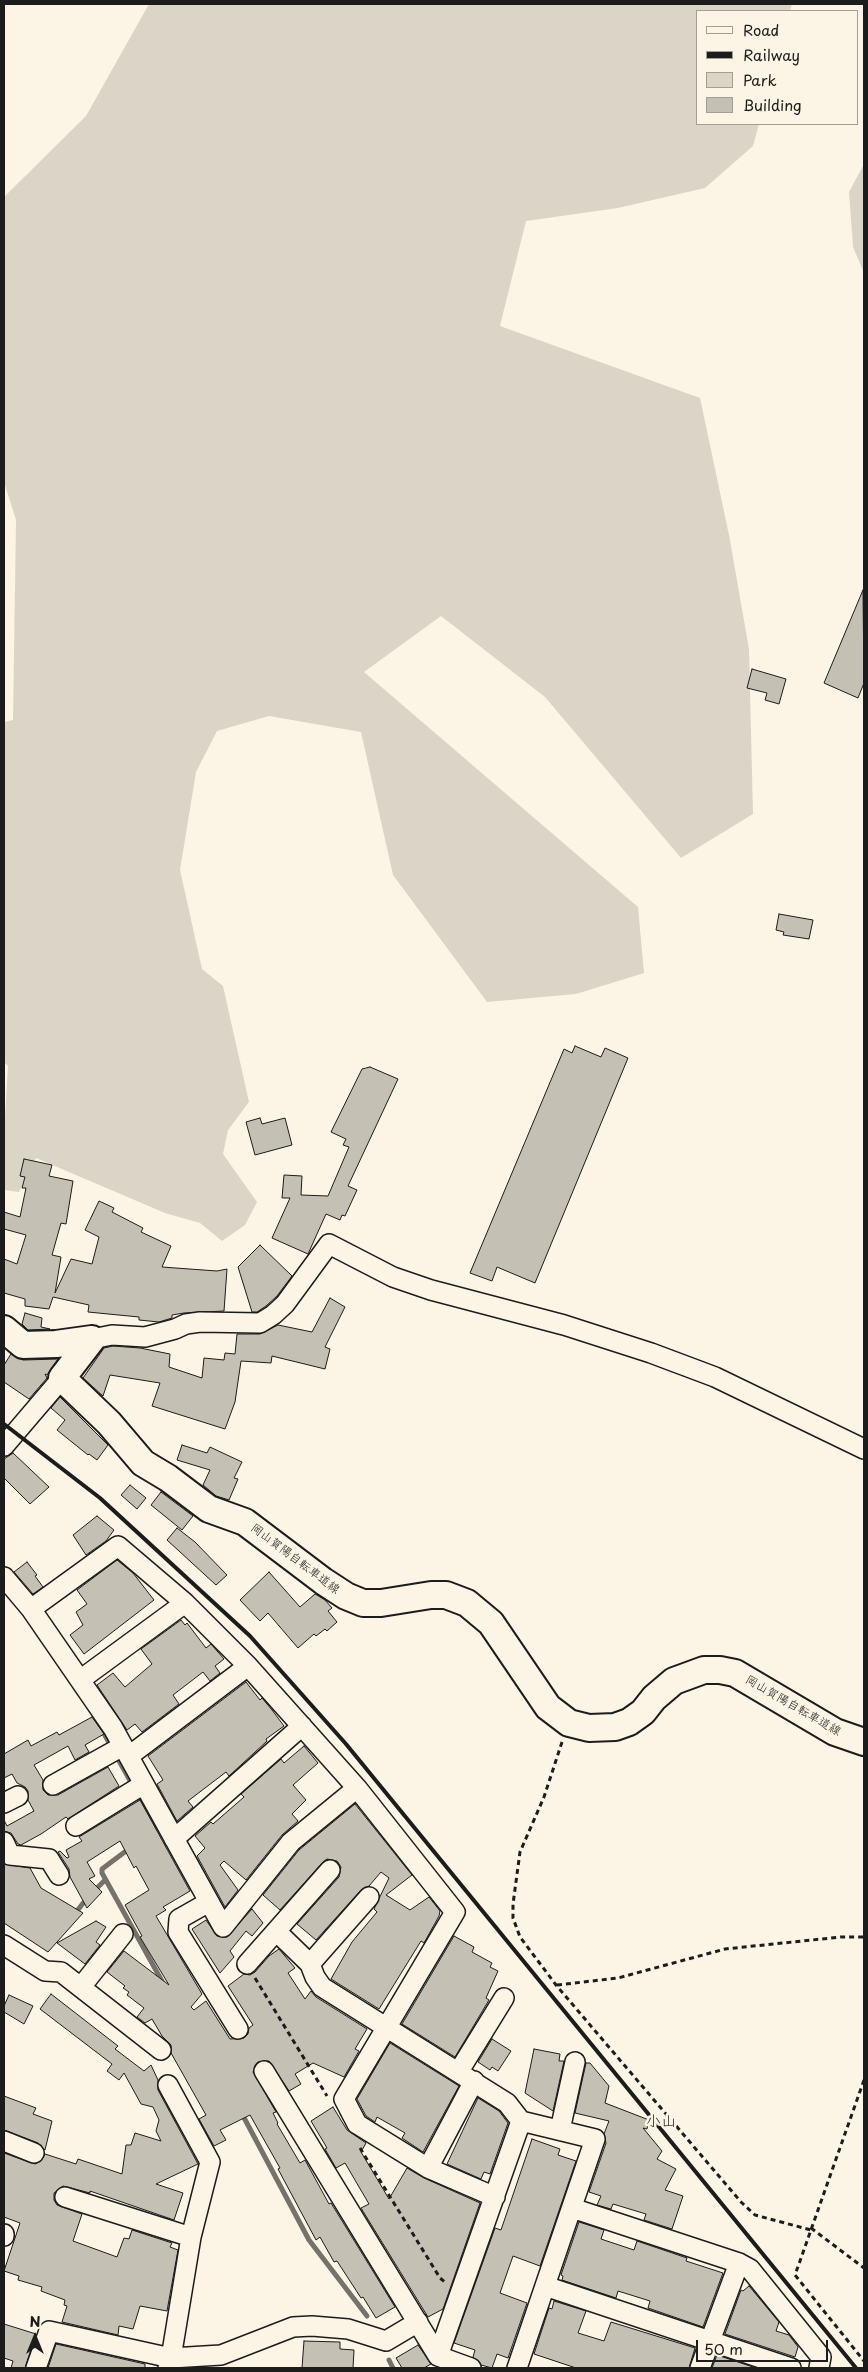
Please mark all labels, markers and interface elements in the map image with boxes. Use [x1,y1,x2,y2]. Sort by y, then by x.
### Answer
legend [696,10,858,125]
text: Road [743,18,779,41]
text: Railway [743,43,800,66]
text: Park [743,68,777,91]
text: Building [743,93,802,116]
street label: 岡山賀陽自転車道線 [248,1521,342,1597]
street label: 岡山賀陽自転車道線 [743,1673,843,1739]
district label: 小山 [646,2113,676,2131]
text: N [29,2311,41,2332]
north arrow [10,2312,60,2362]
scale bar [698,2330,830,2362]
text: 50 m [704,2337,743,2360]

